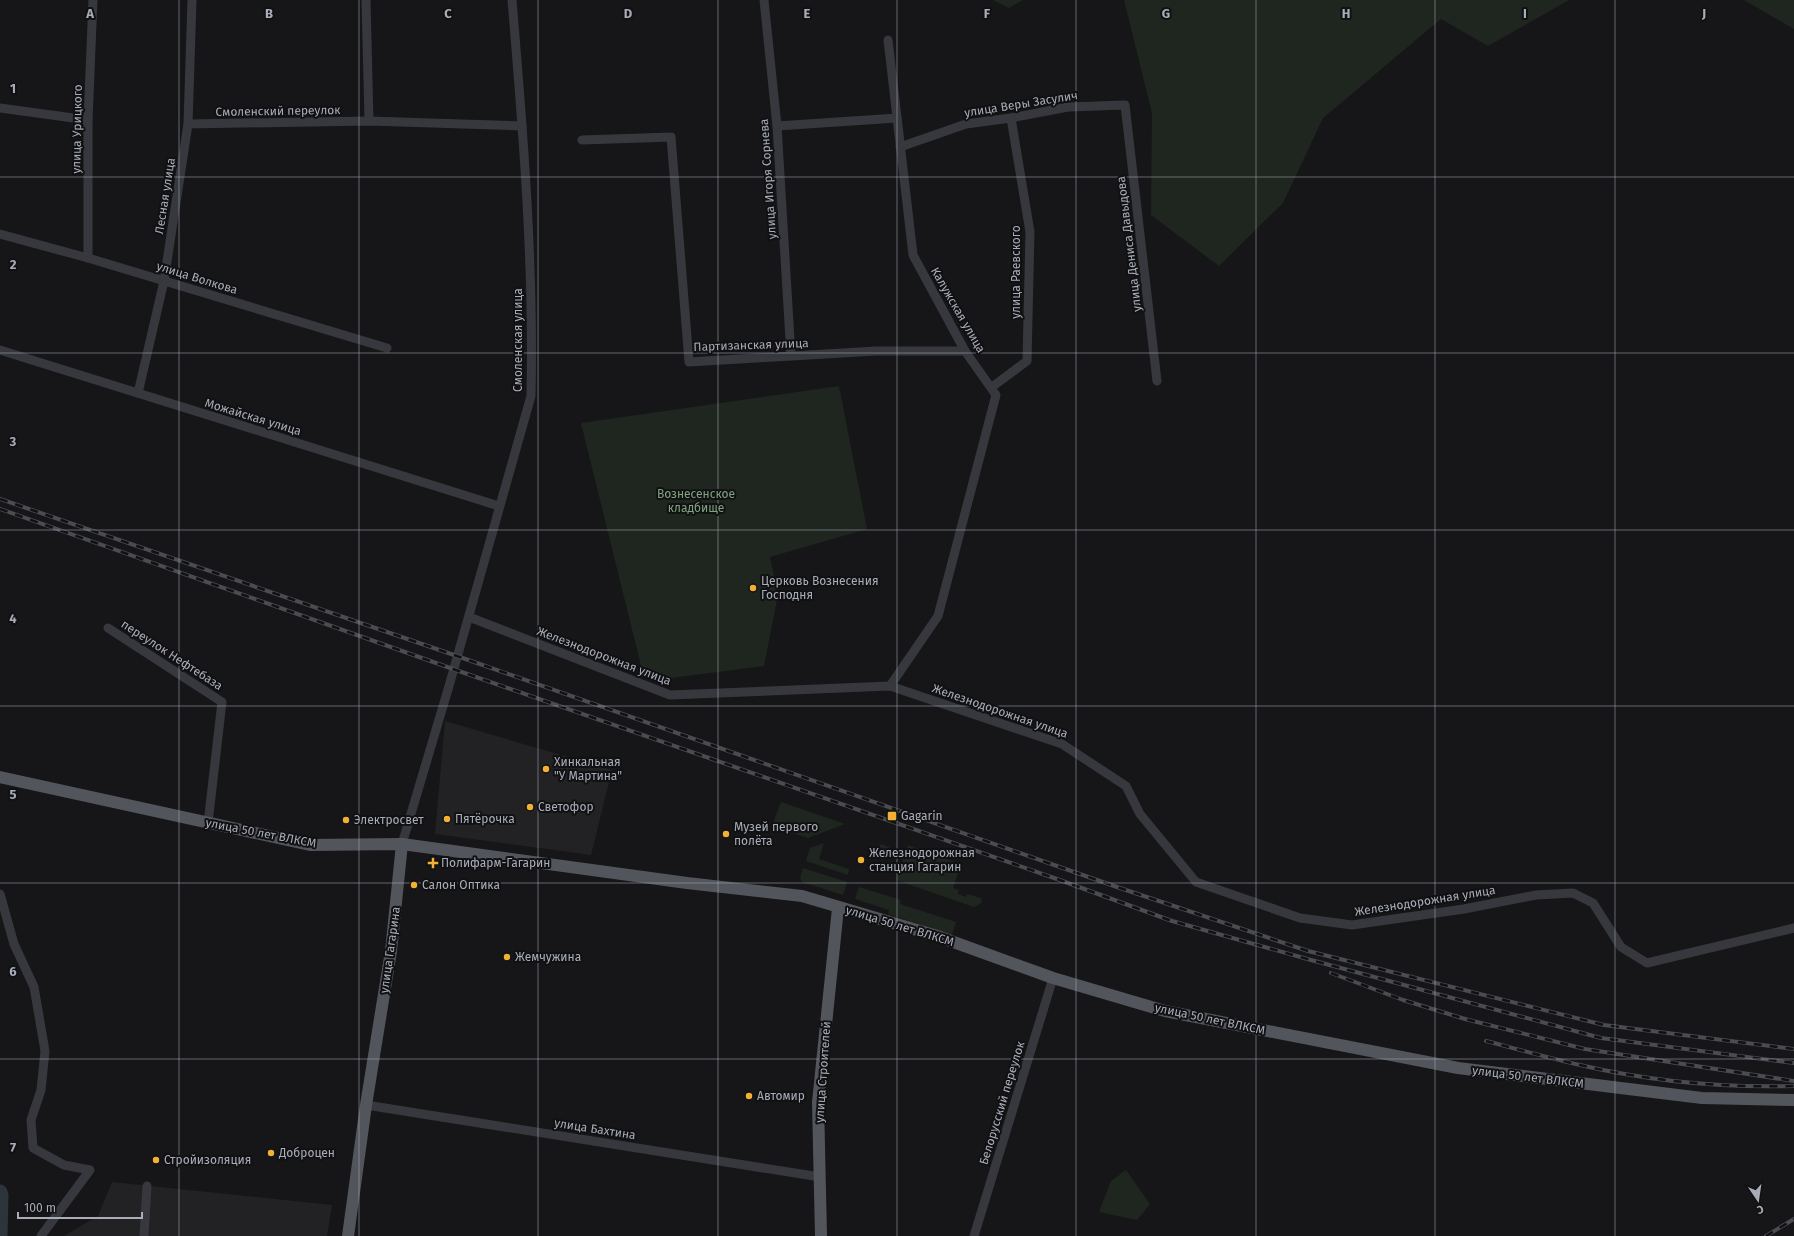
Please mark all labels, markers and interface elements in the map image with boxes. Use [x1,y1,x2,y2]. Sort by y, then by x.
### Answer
text: A [85,6,94,21]
text: B [265,6,273,21]
text: C [444,6,452,21]
text: D [624,6,633,21]
text: E [804,6,811,21]
text: F [984,6,991,21]
text: G [1162,6,1170,21]
text: H [1342,6,1350,21]
text: I [1523,6,1527,21]
text: J [1701,6,1706,21]
text: 1 [10,81,16,96]
street label: улица Урицкого [69,84,85,174]
street label: улица Веры Засулич [963,88,1079,120]
street label: Смоленский переулок [215,103,341,119]
street label: улица Игоря Сорнева [757,118,779,240]
street label: Лесная улица [152,157,178,235]
street label: улица Дениса Давыдова [1114,175,1144,313]
street label: улица Раевского [1009,225,1023,319]
text: 2 [10,257,17,272]
street label: улица Волкова [155,259,239,297]
street label: Калужская улица [928,265,988,355]
street label: Смоленская улица [511,288,525,392]
street label: Партизанская улица [693,336,809,354]
street label: Можайская улица [203,396,303,438]
text: 3 [9,434,17,449]
park label: Вознесенское кладбище [657,487,735,515]
place label: Церковь Вознесения Господня [761,574,879,602]
marker: Церковь Вознесения Господня [748,583,758,593]
text: 4 [9,611,17,626]
street label: переулок Нефтебаза [119,617,225,693]
street label: Железнодорожная улица [535,624,673,688]
street label: Железнодорожная улица [930,681,1070,741]
place label: Хинкальная "У Мартина" [554,755,622,783]
marker: Хинкальная "У Мартина" [541,764,551,774]
text: 5 [10,787,17,802]
place label: Светофор [538,800,594,814]
marker: Светофор [525,802,535,812]
place label: Gagarin [901,809,943,823]
marker: Gagarin [886,810,898,822]
place label: Пятёрочка [455,812,515,826]
place label: Электросвет [354,813,424,827]
marker: Пятёрочка [442,814,452,824]
street label: улица 50 лет ВЛКСМ [205,815,317,851]
marker: Электросвет [341,815,351,825]
place label: Музей первого полёта [734,820,818,848]
marker: Музей первого полёта [721,829,731,839]
place label: Железнодорожная станция Гагарин [869,846,975,874]
marker: Железнодорожная станция Гагарин [856,855,866,865]
place label: Полифарм-Гагарин [441,856,550,870]
marker: Полифарм-Гагарин [428,858,438,868]
place label: Салон Оптика [422,878,500,892]
marker: Салон Оптика [409,880,419,890]
street label: Железнодорожная улица [1354,883,1496,919]
street label: улица 50 лет ВЛКСМ [844,903,956,949]
street label: улица Гагарина [377,906,403,994]
place label: Жемчужина [515,950,581,964]
marker: Жемчужина [502,952,512,962]
text: 6 [9,964,17,979]
street label: улица 50 лет ВЛКСМ [1154,1000,1266,1038]
street label: улица Строителей [812,1021,834,1123]
street label: Белорусский переулок [977,1039,1028,1166]
street label: улица 50 лет ВЛКСМ [1471,1063,1585,1091]
place label: Автомир [757,1089,805,1103]
marker: Автомир [744,1091,754,1101]
street label: улица Бахтина [553,1116,637,1142]
text: 7 [10,1140,16,1155]
place label: Доброцен [278,1146,335,1160]
marker: Доброцен [266,1148,276,1158]
place label: Стройизоляция [164,1153,251,1167]
marker: Стройизоляция [151,1155,161,1165]
north arrow [1738,1180,1778,1220]
scale bar [18,1194,142,1220]
text: 100 m [24,1201,56,1215]
text: С [1755,1202,1765,1216]

